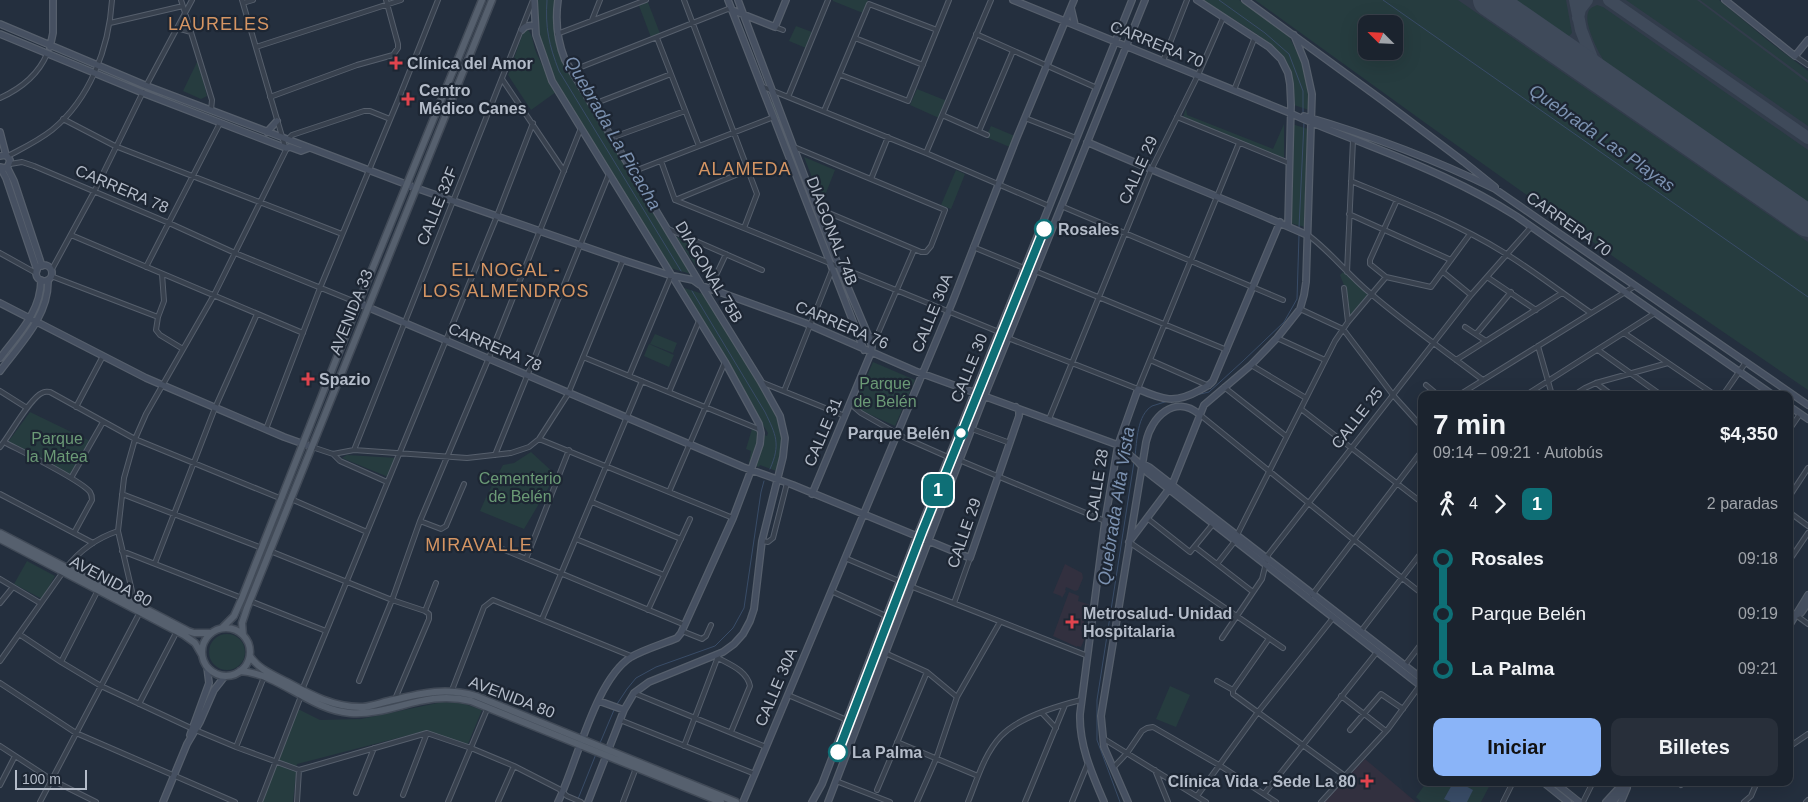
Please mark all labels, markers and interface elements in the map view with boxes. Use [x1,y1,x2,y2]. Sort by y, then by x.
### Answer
district label: LAURELES [168,14,270,34]
north arrow [1358,15,1402,60]
map controls [1358,15,1403,60]
street label: CARRERA 70 [1108,17,1206,71]
water label: Quebrada La Picacha [561,53,665,213]
place label: Clínica del Amor [407,55,533,72]
marker: Clínica del Amor [389,56,403,70]
water label: Quebrada Las Playas [1525,80,1679,196]
place label: Centro Médico Canes [419,82,527,117]
marker: Centro Médico Canes [401,92,415,106]
street label: CALLE 29 [1115,133,1161,207]
district label: ALAMEDA [698,159,792,179]
street label: CARRERA 78 [73,162,171,216]
street label: CALLE 32F [414,164,460,248]
street label: DIAGONAL 74B [803,174,861,288]
street label: CARRERA 70 [1523,188,1615,260]
street label: DIAGONAL 75B [672,218,746,326]
marker: Rosales [1034,219,1054,239]
place label: Rosales [1058,221,1119,238]
district label: EL NOGAL - LOS ALMENDROS [422,260,590,301]
street label: AVENIDA 33 [326,267,376,357]
street label: CALLE 30A [908,271,956,355]
street label: CARRERA 76 [793,298,891,352]
street label: CARRERA 78 [446,320,544,374]
street label: CALLE 30 [947,331,991,405]
place label: Spazio [319,371,371,388]
marker: Spazio [301,372,315,386]
park label: Parque de Belén [853,375,917,410]
street label: CALLE 25 [1328,384,1386,452]
street label: CALLE 31 [801,395,845,469]
text: 7 min [1433,409,1506,440]
text: $4,350 [1720,423,1778,444]
place label: Parque Belén [848,425,950,442]
water label: Quebrada Alta Vista [1094,425,1138,587]
marker: Parque Belén [954,426,968,440]
park label: Parque la Matea [26,430,88,465]
text: 09:14 – 09:21 · Autobús [1433,444,1603,461]
street label: CALLE 28 [1083,448,1111,522]
park label: Cementerio de Belén [479,470,561,505]
line badge: 1 [922,474,954,506]
text: 1 [933,480,943,500]
icon: walk [1433,490,1461,518]
icon: forward [1486,490,1514,518]
text: 1 [1532,494,1542,514]
text: 4 [1469,495,1478,512]
text: 2 paradas [1707,495,1778,512]
street label: CALLE 29 [944,496,984,570]
district label: MIRAVALLE [425,535,533,555]
text: Rosales [1471,548,1544,569]
text: 09:18 [1738,550,1778,567]
street label: AVENIDA 80 [67,552,155,610]
text: Parque Belén [1471,603,1586,624]
place label: Metrosalud- Unidad Hospitalaria [1083,605,1232,640]
text: 09:19 [1738,605,1778,622]
marker: Metrosalud- Unidad Hospitalaria [1065,615,1079,629]
street label: CALLE 30A [752,645,800,729]
text: La Palma [1471,658,1554,679]
text: 09:21 [1738,660,1778,677]
street label: AVENIDA 80 [467,673,557,721]
button: Iniciar [1433,718,1601,776]
button: Billetes [1611,718,1778,776]
marker: La Palma [828,742,848,762]
place label: La Palma [852,744,922,761]
scale bar [15,767,88,790]
text: 100 m [22,771,61,787]
place label: Clínica Vida - Sede La 80 [1168,773,1356,790]
marker: Clínica Vida - Sede La 80 [1360,774,1374,788]

